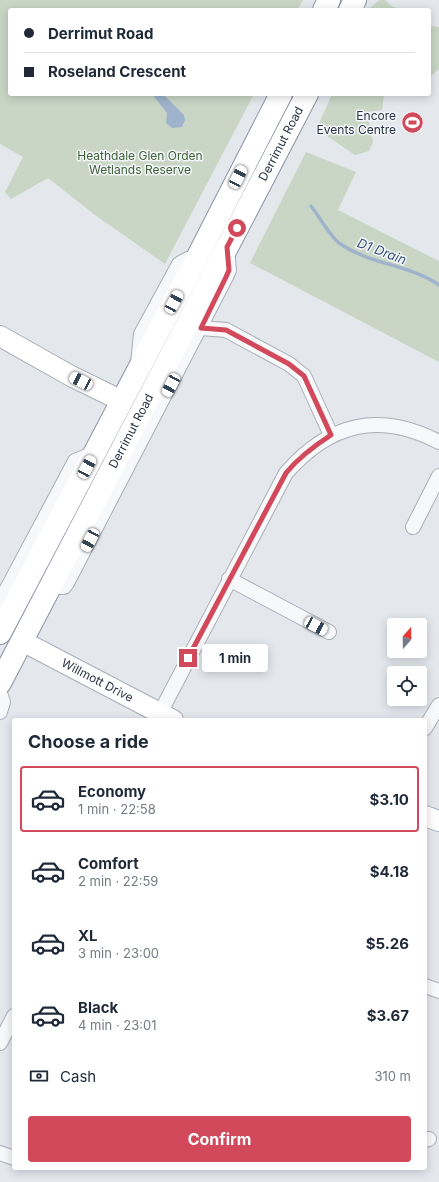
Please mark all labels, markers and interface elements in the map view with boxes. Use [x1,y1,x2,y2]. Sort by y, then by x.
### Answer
text: Derrimut Road [48,24,154,43]
text: Roseland Crescent [48,62,186,81]
street label: Derrimut Road [255,104,306,183]
place label: Encore Events Centre [317,108,396,137]
sports icon: Encore Events Centre [399,110,425,136]
park label: Heathdale Glen Orden Wetlands Reserve [77,148,203,177]
car [227,164,249,190]
route start [228,219,246,237]
water label: D1 Drain [355,234,409,268]
car [163,289,185,315]
car [68,370,94,392]
car [160,372,182,398]
street label: Derrimut Road [105,391,156,471]
car [76,454,98,480]
car [79,527,101,553]
car [303,615,329,637]
north arrow [387,618,427,658]
map controls [387,618,427,706]
callout: 1 min [202,644,268,672]
route end [179,649,197,667]
text: 1 min [219,650,251,666]
street label: Willmott Drive [59,655,136,705]
button: locate [387,666,427,706]
text: Choose a ride [28,731,149,752]
icon: car [30,781,66,817]
text: Economy [78,782,146,801]
text: $3.10 [370,790,409,809]
text: 1 min · 22:58 [78,801,156,817]
icon: car [30,853,66,889]
text: Comfort [78,854,139,873]
text: $4.18 [370,862,409,881]
text: 2 min · 22:59 [78,873,158,889]
icon: car [30,925,66,961]
text: XL [78,926,98,945]
text: $5.26 [366,934,409,953]
text: 3 min · 23:00 [78,945,159,961]
icon: car [30,997,66,1033]
text: Black [78,998,118,1017]
text: $3.67 [367,1006,409,1025]
text: 4 min · 23:01 [78,1017,157,1033]
icon: cash [28,1065,50,1087]
text: Cash [60,1067,96,1086]
text: 310 m [374,1068,411,1084]
button: Confirm [28,1116,411,1162]

